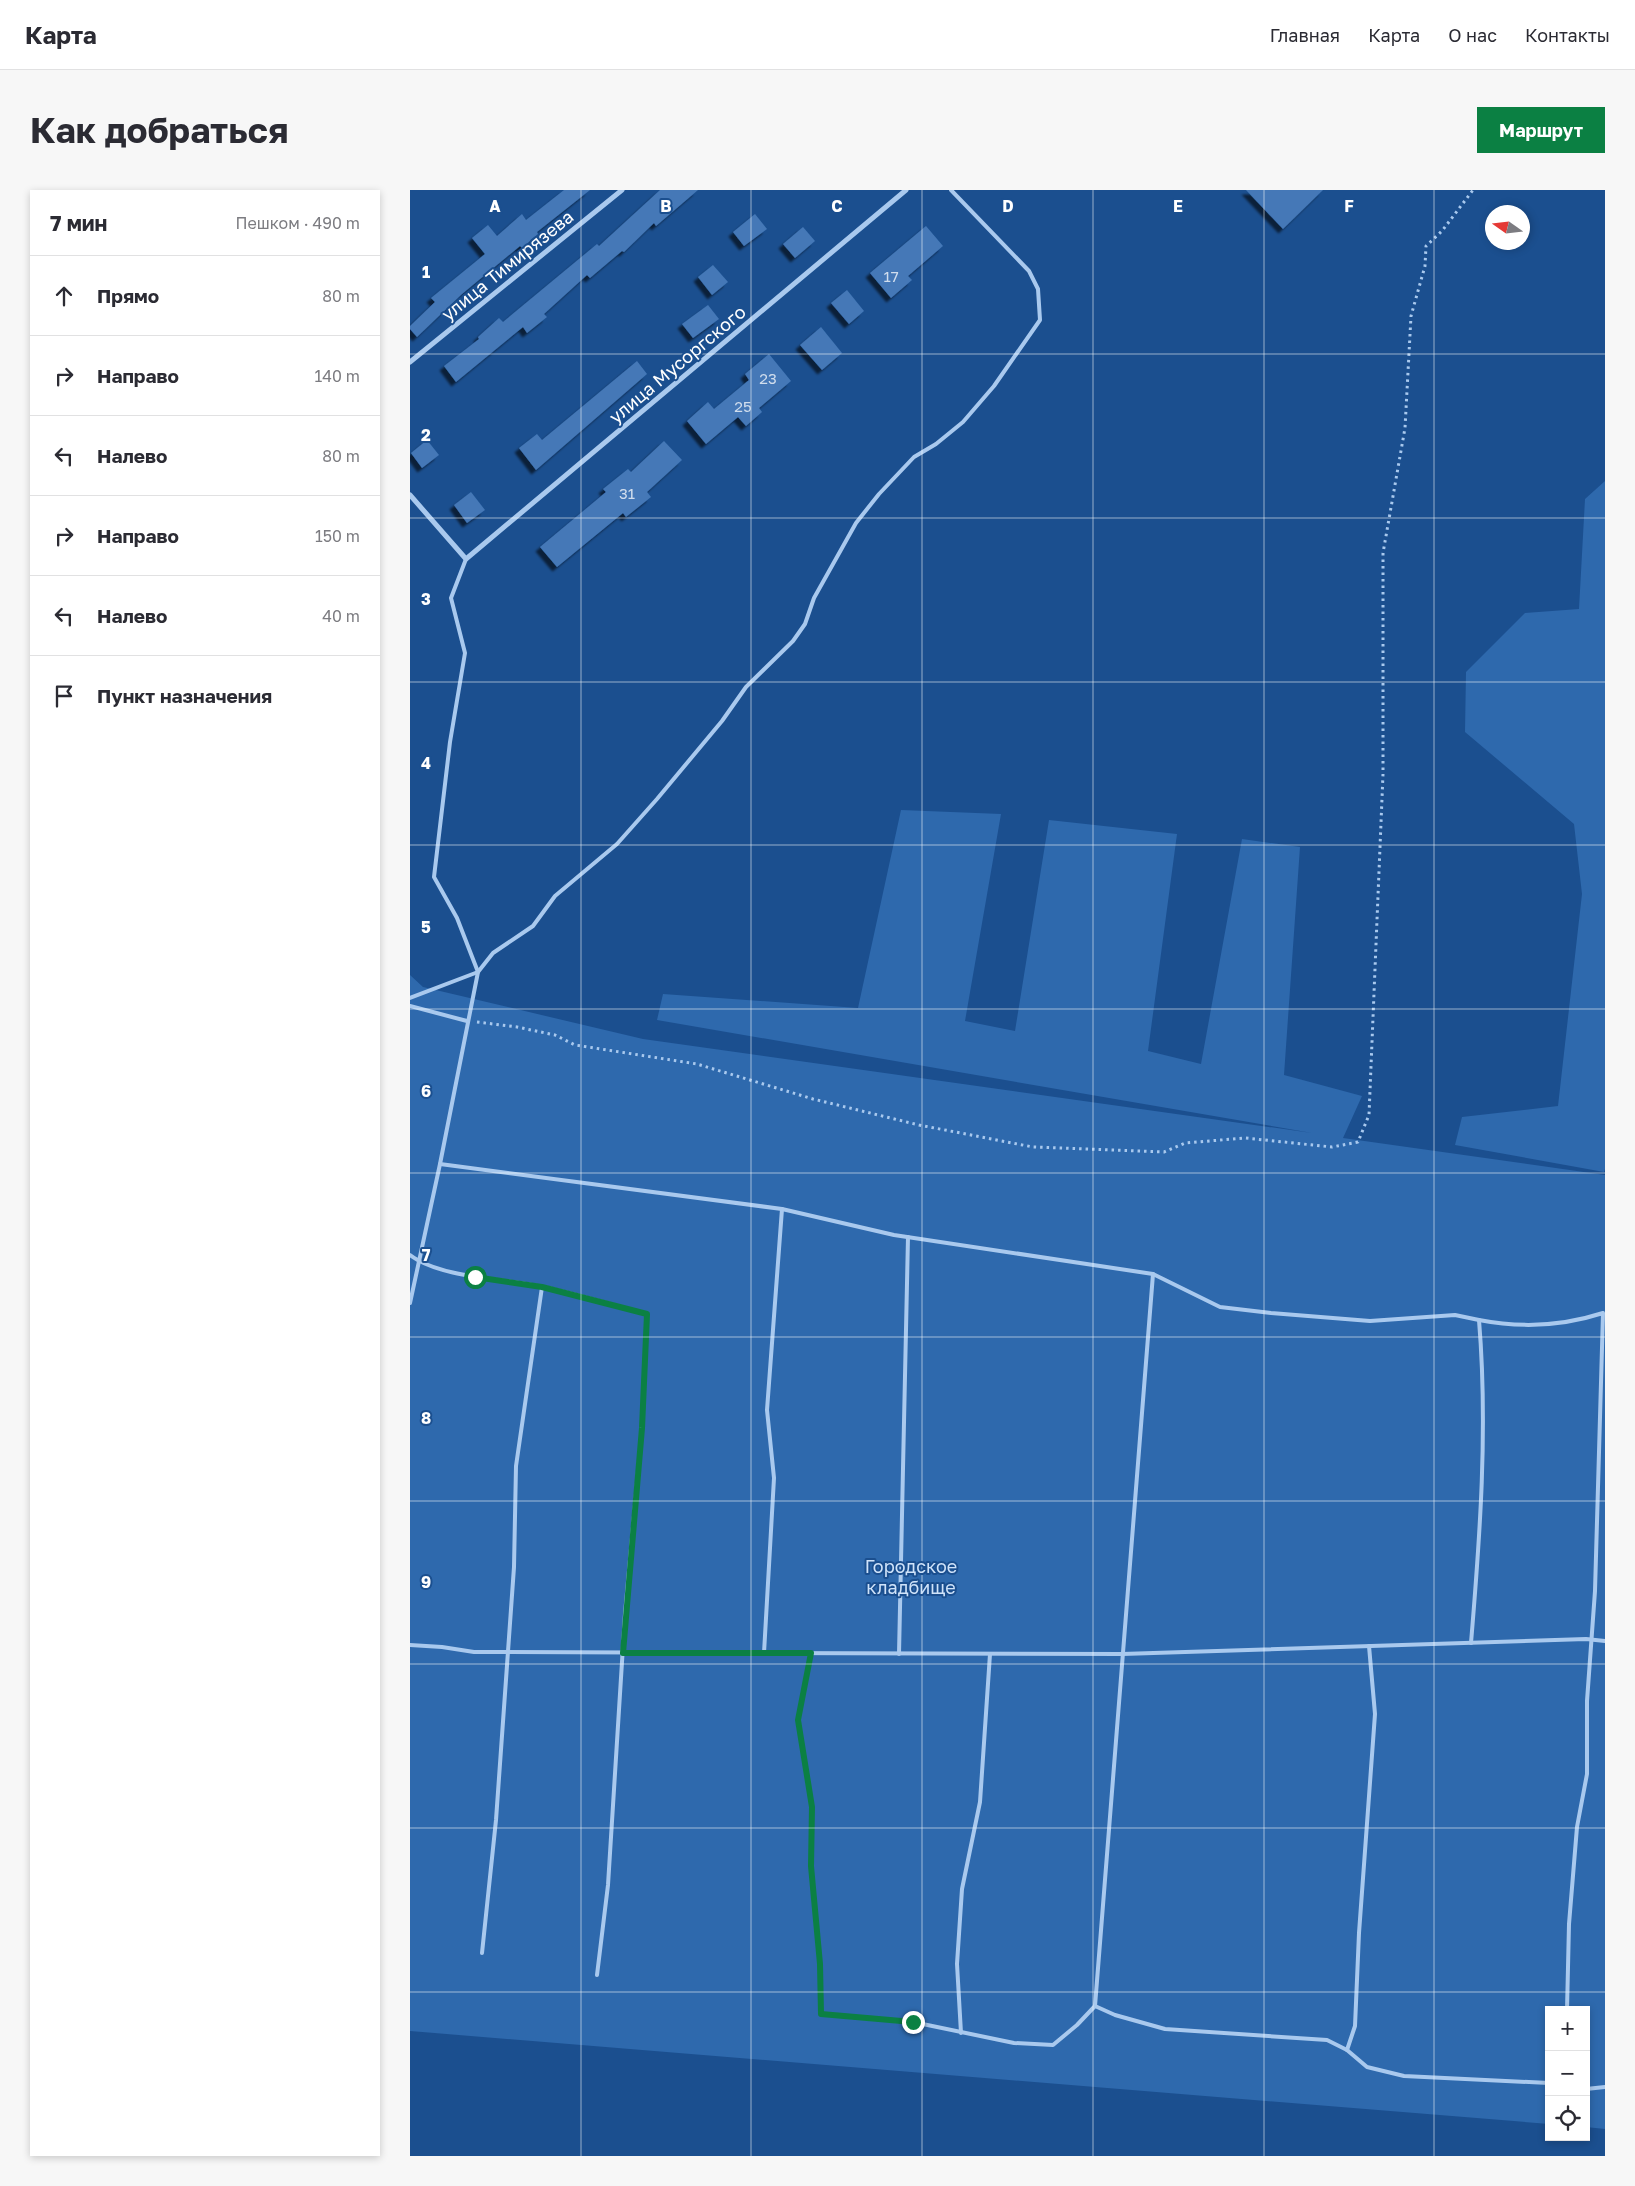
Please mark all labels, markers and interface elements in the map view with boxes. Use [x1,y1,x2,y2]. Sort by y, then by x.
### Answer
text: Карта [25,20,97,49]
text: Главная [1270,24,1340,46]
text: Карта [1368,24,1420,46]
text: О нас [1448,24,1497,46]
text: Контакты [1525,24,1610,46]
button: Маршрут [1477,107,1605,153]
text: Как добраться [30,109,288,151]
text: A [489,196,501,216]
text: B [660,196,672,216]
text: C [831,196,843,216]
text: D [1002,196,1014,216]
text: E [1173,196,1183,216]
text: F [1344,196,1354,216]
street label: улица Тимирязева [437,205,577,325]
north arrow [1485,205,1530,250]
text: 7 мин [50,210,107,236]
text: Пешком · 490 m [235,213,360,233]
text: 1 [422,262,430,282]
house number: 17 [883,267,899,285]
icon: ahead [50,282,78,310]
text: Прямо [97,284,159,307]
text: 80 m [322,286,360,306]
street label: улица Мусоргского [604,300,750,428]
icon: right [50,362,78,390]
text: Направо [97,364,179,387]
text: 140 m [314,366,360,386]
house number: 23 [759,369,777,387]
house number: 25 [734,397,752,415]
text: 2 [421,425,431,445]
icon: left [50,442,78,470]
text: Налево [97,444,167,467]
text: 80 m [322,446,360,466]
house number: 31 [619,484,635,502]
icon: right [50,522,78,550]
text: Направо [97,524,179,547]
text: 150 m [315,526,360,546]
text: 3 [421,589,431,609]
icon: left [50,602,78,630]
text: Налево [97,604,167,627]
text: 40 m [322,606,360,626]
icon: arrive [50,682,78,710]
text: Пункт назначения [97,684,272,707]
text: 4 [421,753,431,773]
text: 5 [421,917,431,937]
text: 6 [421,1081,431,1101]
text: 7 [422,1245,431,1265]
route start [464,1266,487,1289]
text: 8 [421,1408,431,1428]
park label: Городское кладбище [865,1555,957,1598]
text: 9 [421,1572,431,1592]
map controls [1545,2006,1590,2141]
button: + [1545,2006,1590,2051]
route end [902,2011,925,2034]
button: − [1545,2051,1590,2096]
button: locate [1545,2096,1590,2141]

